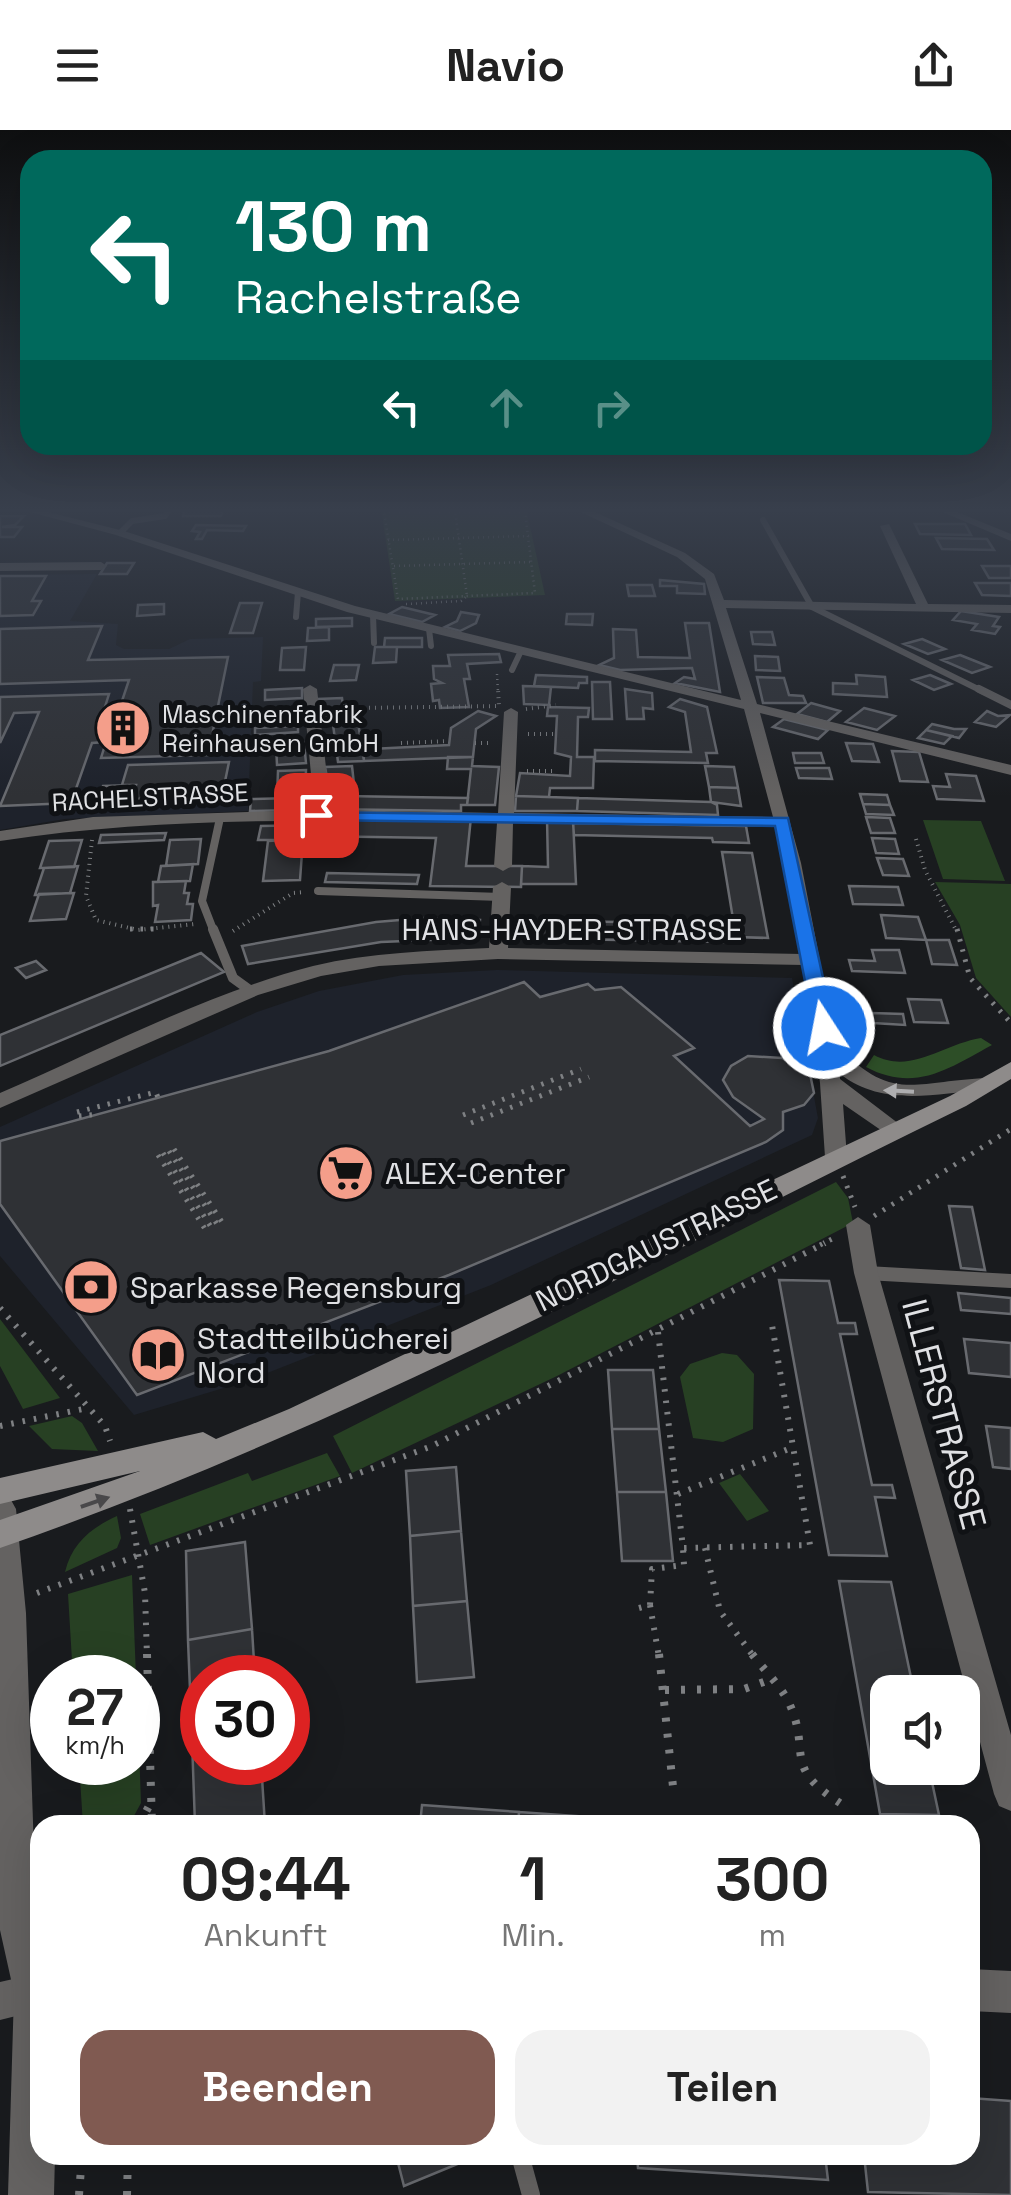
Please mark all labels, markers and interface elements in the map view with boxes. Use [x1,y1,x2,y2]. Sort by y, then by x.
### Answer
text: Navio [446,37,565,94]
icon: menu [50,38,105,93]
icon: share [906,38,961,93]
text: 130 m [235,182,432,271]
icon: left [70,190,200,320]
text: Rachelstraße [235,269,522,326]
icon: left [374,380,429,435]
icon: ahead [479,380,534,435]
icon: right [584,380,639,435]
building icon: Maschinenfabrik Reinhausen GmbH [93,698,153,758]
place label: Maschinenfabrik Reinhausen GmbH [162,698,379,759]
pin [274,773,359,858]
street label: RACHELSTRASSE [51,776,249,818]
icon: arrive [289,788,344,843]
street label: HANS-HAYDER-STRASSE [401,910,743,949]
position arrow [772,976,876,1080]
one-way arrow [883,1083,914,1099]
supermarket icon: ALEX-Center [316,1143,376,1203]
place label: ALEX-Center [385,1154,566,1193]
street label: NORDGAUSTRASSE [529,1170,783,1320]
bank icon: Sparkasse Regensburg [61,1257,121,1317]
place label: Sparkasse Regensburg [130,1268,462,1307]
street label: ILLERSTRASSE [892,1294,996,1534]
place label: Stadtteilbücherei Nord [197,1319,449,1392]
library icon: Stadtteilbücherei Nord [128,1325,188,1385]
one-way arrow [80,1493,110,1508]
speed limit sign: 30 [180,1655,310,1785]
map controls [870,1675,980,1785]
button: sound [870,1675,980,1785]
text: 27 [67,1676,123,1740]
text: km/h [65,1729,125,1761]
text: 09:44 [181,1841,351,1918]
text: 1 [519,1841,547,1918]
text: 300 [715,1841,829,1918]
text: Ankunft [204,1915,328,1955]
text: Min. [501,1915,565,1955]
text: m [759,1915,786,1955]
button: Beenden [80,2030,495,2145]
button: Teilen [515,2030,930,2145]

